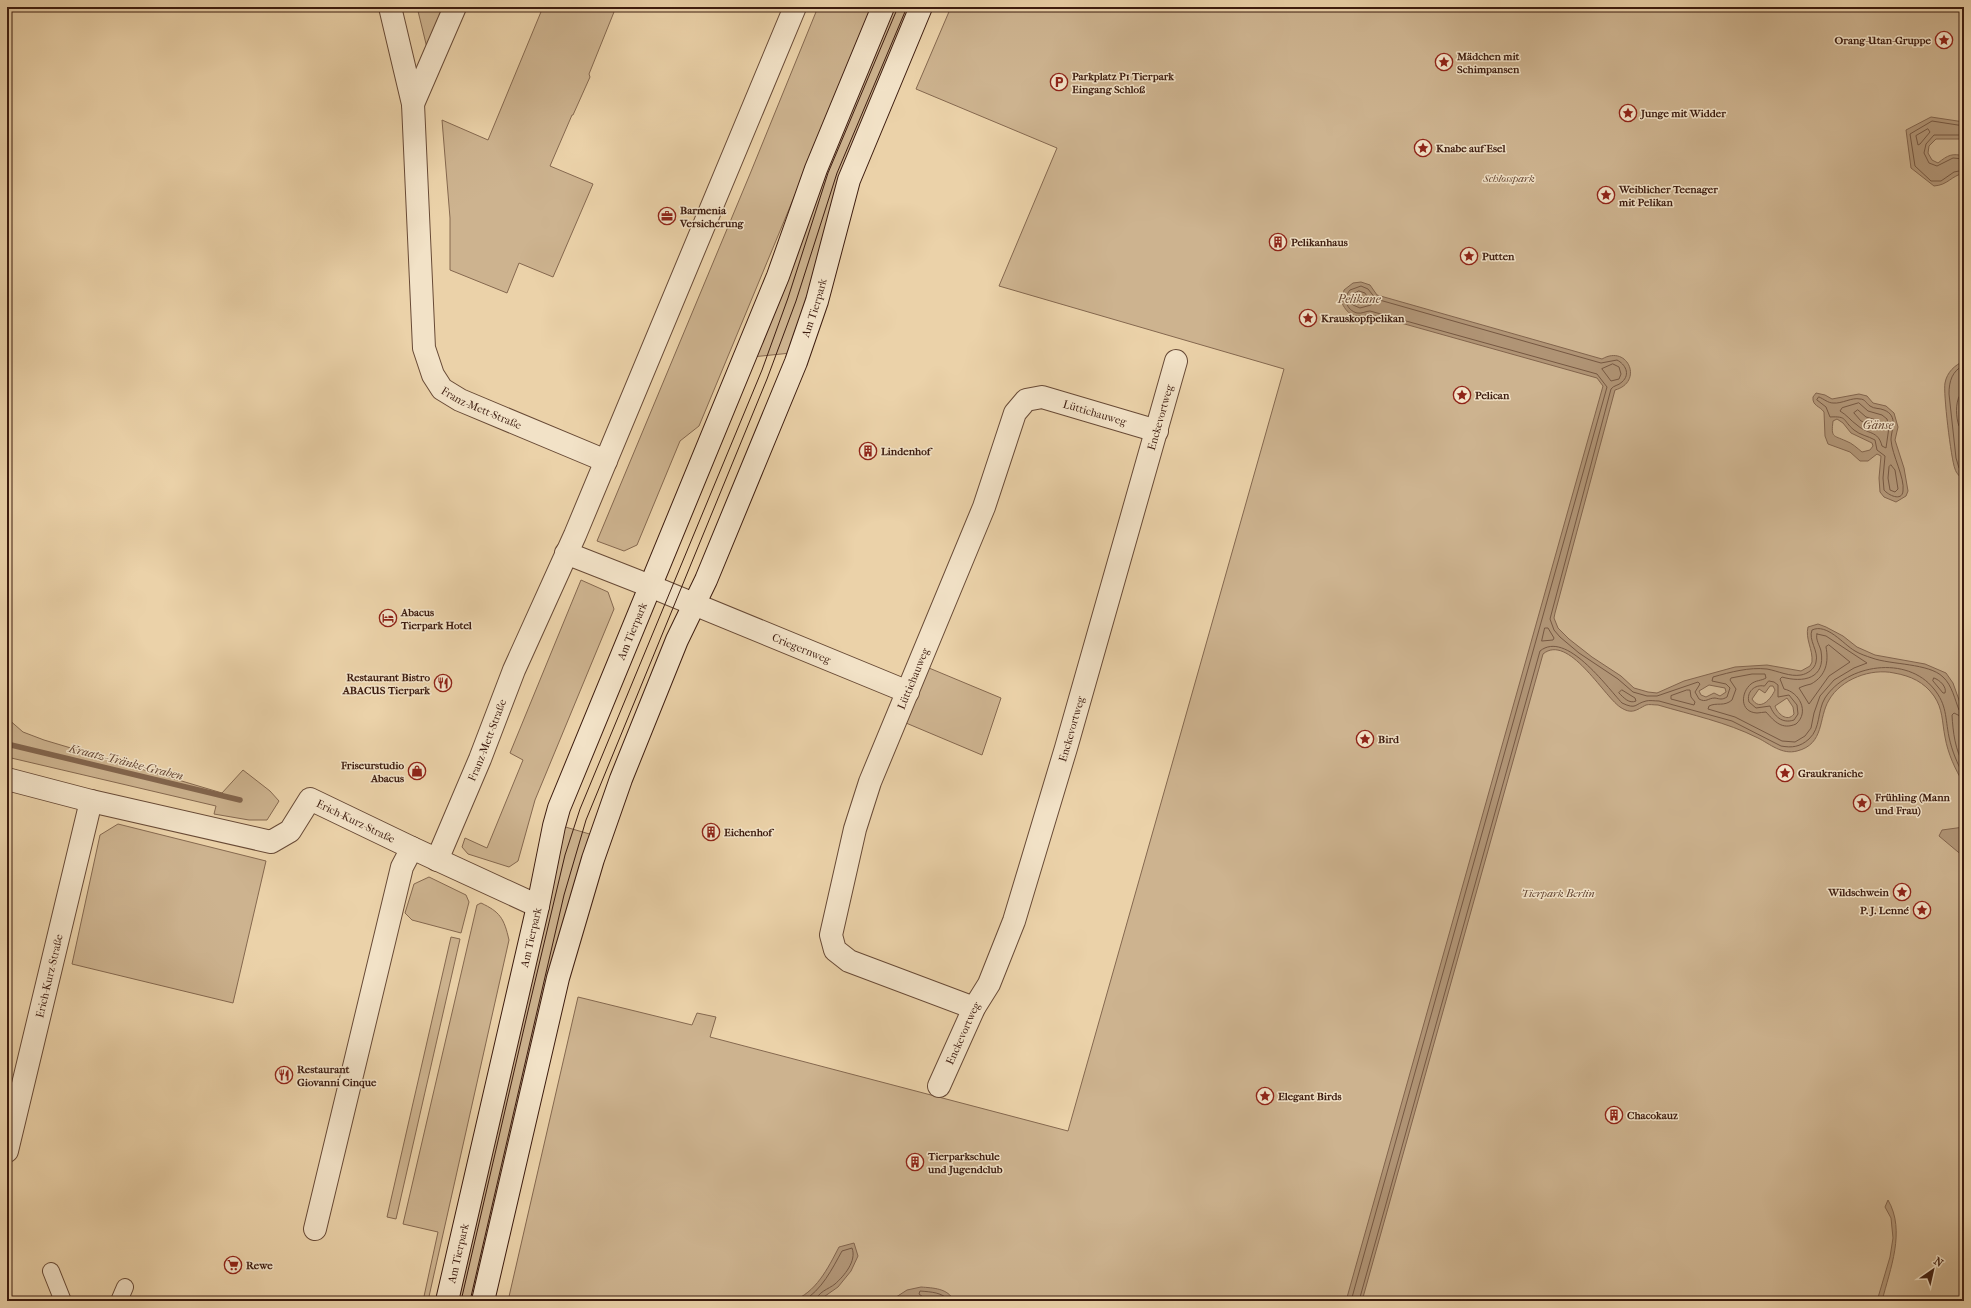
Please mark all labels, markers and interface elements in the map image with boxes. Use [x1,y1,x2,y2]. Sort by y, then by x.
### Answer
place icon: Orang-Utan-Gruppe [1934,30,1954,50]
place label: Orang-Utan-Gruppe [1835,34,1932,47]
place label: Mädchen mit Schimpansen [1456,50,1521,76]
place icon: Mädchen mit Schimpansen [1434,52,1454,72]
place label: Parkplatz P1 Tierpark Eingang Schloß [1072,70,1174,96]
parking icon: Parkplatz P1 Tierpark Eingang Schloß [1049,72,1069,92]
place icon: Junge mit Widder [1618,103,1638,123]
place label: Junge mit Widder [1640,107,1726,120]
place icon: Knabe auf Esel [1413,138,1433,158]
place label: Knabe auf Esel [1436,142,1506,155]
park label: Schlosspark [1482,172,1535,185]
place label: Weiblicher Teenager mit Pelikan [1618,183,1718,209]
place icon: Weiblicher Teenager mit Pelikan [1596,185,1616,205]
place label: Barmenia Versicherung [679,204,745,230]
office icon: Barmenia Versicherung [657,206,677,226]
building icon: Pelikanhaus [1268,232,1288,252]
place label: Pelikanhaus [1291,236,1348,249]
place icon: Putten [1459,246,1479,266]
place label: Putten [1482,250,1515,263]
street label: Am Tierpark [799,277,830,340]
water label: Pelikane [1336,292,1382,306]
place icon: Krauskopfpelikan [1298,308,1318,328]
place label: Krauskopfpelikan [1321,312,1405,325]
street label: Enckevortweg [1145,383,1176,452]
street label: Franz-Mett-Straße [439,384,524,432]
place icon: Pelican [1452,385,1472,405]
place label: Pelican [1475,389,1510,402]
street label: Lüttichauweg [1062,398,1128,429]
water label: Gänse [1863,418,1894,432]
building icon: Lindenhof [858,441,878,461]
place label: Lindenhof [881,445,933,458]
street label: Am Tierpark [614,600,650,663]
place label: Abacus Tierpark Hotel [400,606,473,632]
hotel icon: Abacus Tierpark Hotel [378,608,398,628]
street label: Criegernweg [770,631,833,667]
street label: Lüttichauweg [895,646,932,711]
place label: Restaurant Bistro ABACUS Tierpark [342,671,430,697]
restaurant icon: Restaurant Bistro ABACUS Tierpark [433,673,453,693]
street label: Enckevortweg [1056,695,1087,763]
street label: Franz-Mett-Straße [465,697,509,783]
place icon: Bird [1355,729,1375,749]
place label: Bird [1378,733,1400,746]
water label: Kraatz-Tränke-Graben [66,741,185,783]
place label: Friseurstudio Abacus [340,759,404,785]
shop icon: Friseurstudio Abacus [407,761,427,781]
place icon: Graukraniche [1775,763,1795,783]
place label: Graukraniche [1798,767,1864,780]
place label: Frühling (Mann und Frau) [1874,791,1951,817]
place icon: Frühling (Mann und Frau) [1852,793,1872,813]
street label: Erich-Kurz-Straße [314,797,398,846]
building icon: Eichenhof [701,822,721,842]
place label: Eichenhof [724,826,774,839]
place icon: Wildschwein [1892,882,1912,902]
place label: Wildschwein [1827,886,1890,899]
park label: Tierpark Berlin [1521,887,1595,900]
place icon: P. J. Lenné [1912,900,1932,920]
place label: P. J. Lenné [1860,904,1910,917]
street label: Am Tierpark [518,906,544,970]
street label: Erich-Kurz-Straße [33,932,66,1019]
street label: Enckevortweg [943,999,983,1067]
place label: Restaurant Giovanni Cinque [297,1063,377,1089]
restaurant icon: Restaurant Giovanni Cinque [274,1065,294,1085]
place icon: Elegant Birds [1255,1086,1275,1106]
place label: Elegant Birds [1278,1090,1342,1103]
building icon: Chacokauz [1604,1105,1624,1125]
place label: Chacokauz [1627,1109,1678,1122]
place label: Tierparkschule und Jugendclub [927,1150,1003,1176]
building icon: Tierparkschule und Jugendclub [905,1152,925,1172]
street label: Am Tierpark [445,1222,472,1285]
north arrow [1913,1250,1953,1290]
text: N [1931,1254,1946,1270]
supermarket icon: Rewe [223,1255,243,1275]
place label: Rewe [246,1259,273,1272]

